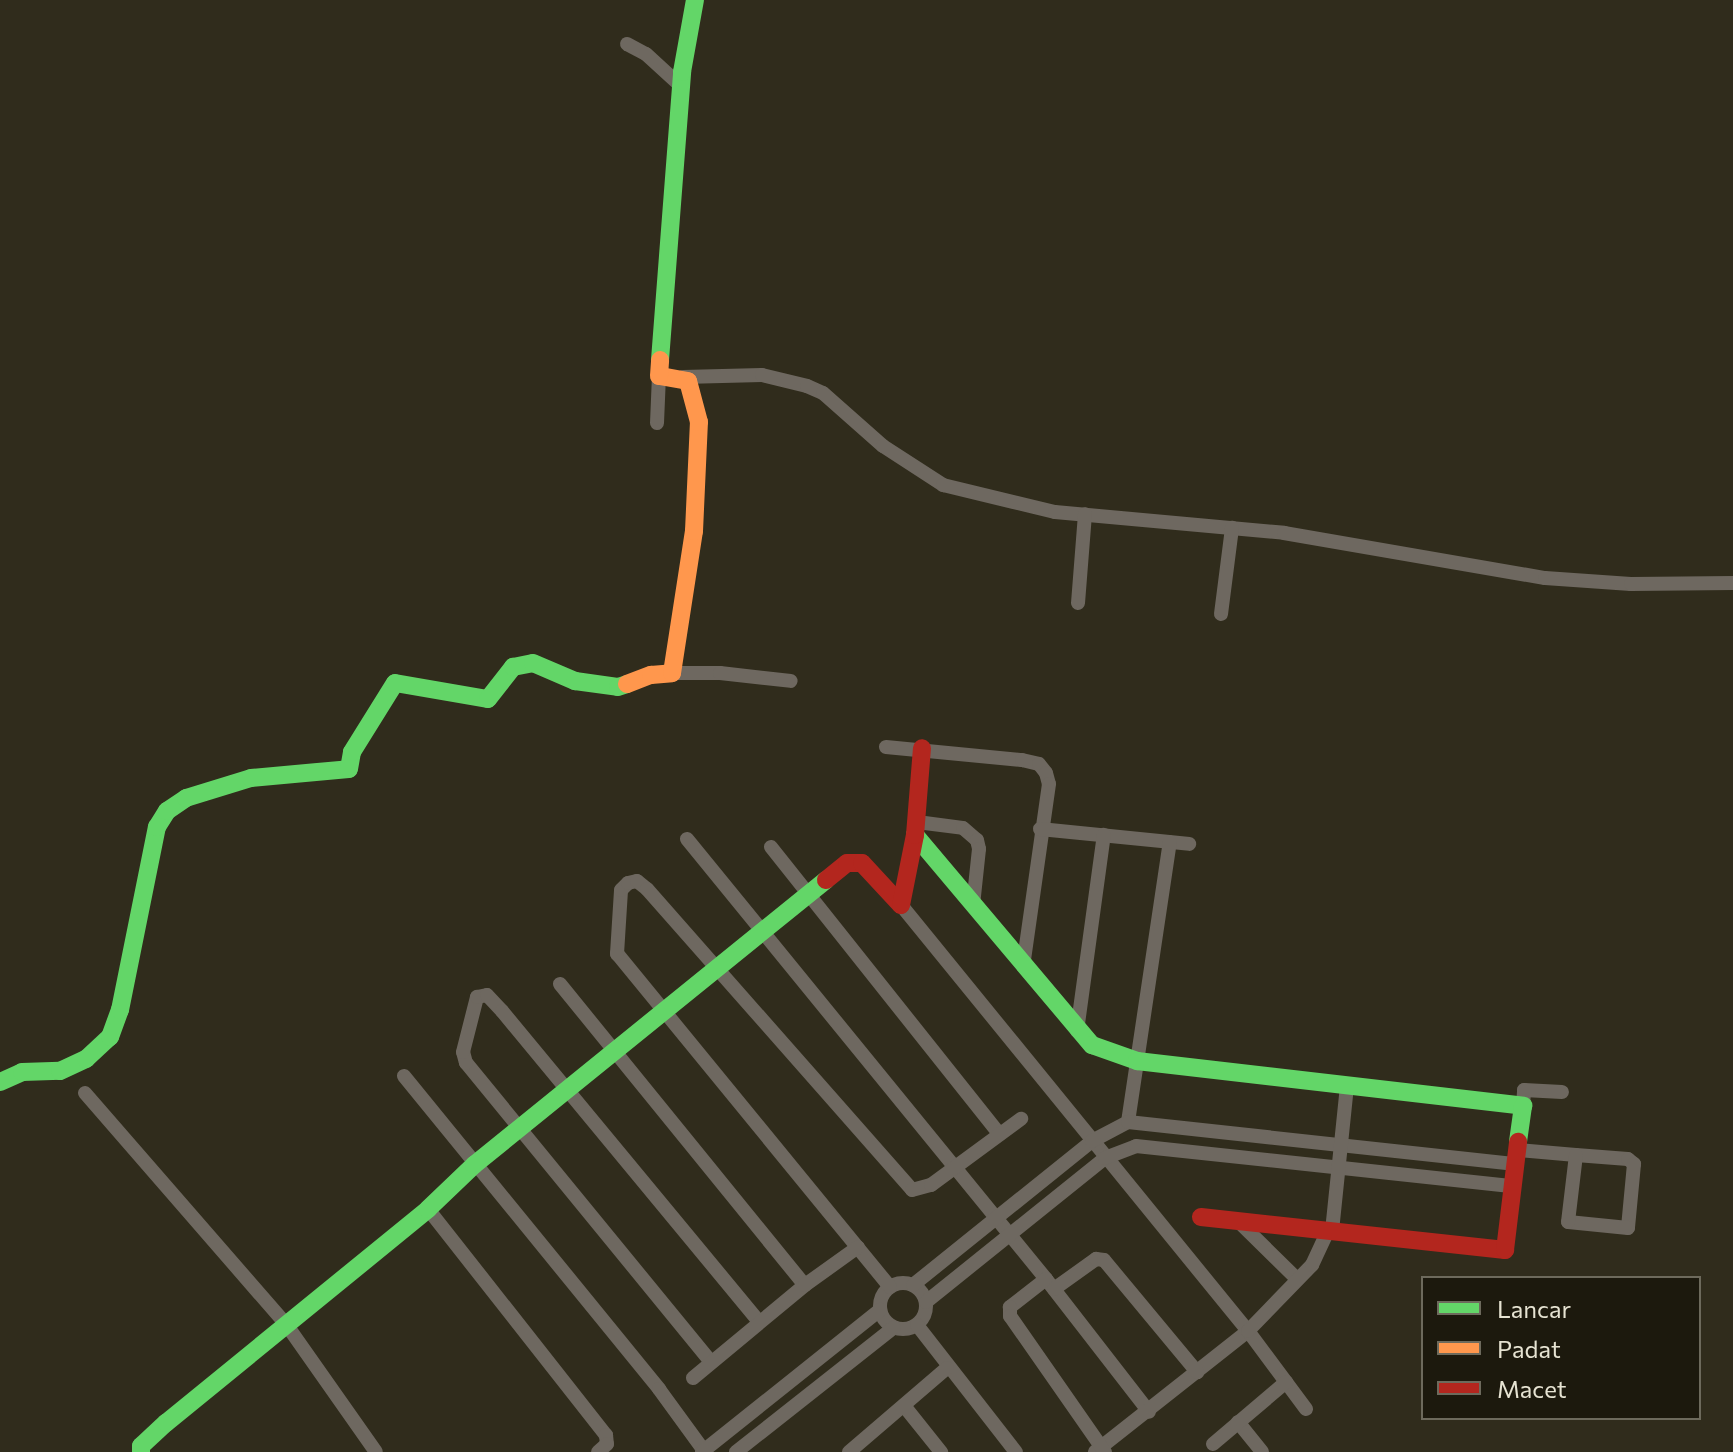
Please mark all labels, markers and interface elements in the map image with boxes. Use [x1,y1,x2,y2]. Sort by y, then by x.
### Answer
legend [1421,1276,1701,1420]
text: Lancar [1497,1294,1571,1323]
text: Padat [1497,1334,1561,1363]
text: Macet [1497,1374,1567,1403]

